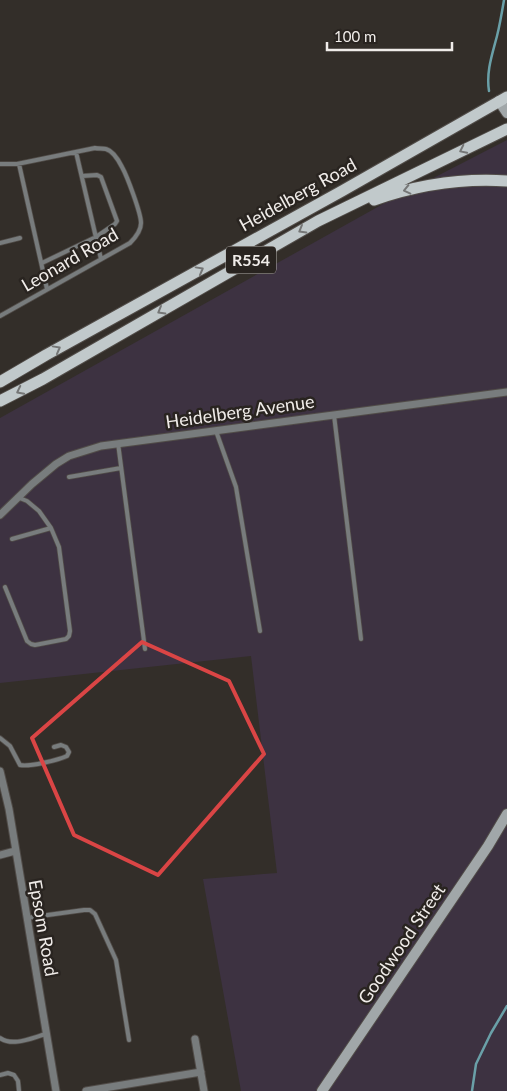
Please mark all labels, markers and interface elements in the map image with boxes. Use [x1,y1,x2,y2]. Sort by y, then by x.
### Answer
scale bar [327,20,452,52]
text: 100 m [334,27,376,45]
one-way arrow [459,144,468,154]
street label: Heidelberg Road [235,153,360,235]
one-way arrow [402,184,411,195]
street label: Leonard Road [17,223,122,296]
one-way arrow [298,224,307,234]
road number: R554 [226,246,276,274]
one-way arrow [194,266,203,276]
one-way arrow [158,305,167,315]
one-way arrow [52,345,61,355]
one-way arrow [16,385,25,395]
street label: Heidelberg Avenue [164,390,316,432]
street label: Epsom Road [25,878,63,978]
street label: Goodwood Street [353,879,450,1008]

